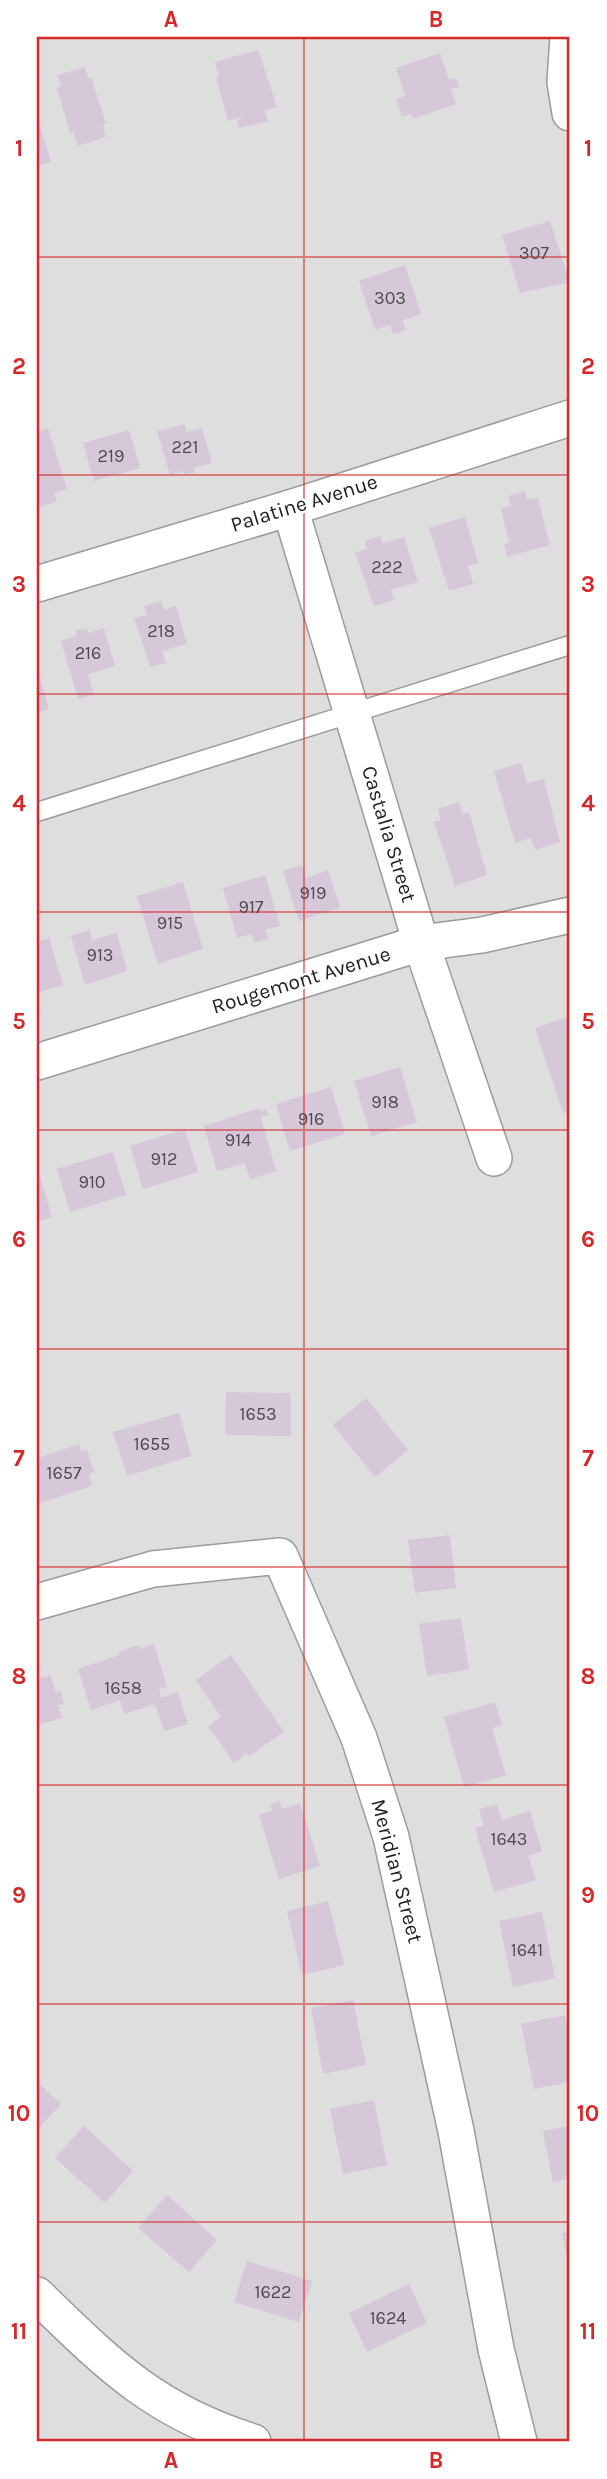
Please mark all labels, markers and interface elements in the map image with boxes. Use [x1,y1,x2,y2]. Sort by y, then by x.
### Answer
text: A [164,6,178,33]
text: B [429,6,443,33]
text: 1 [15,135,23,162]
text: 1 [584,135,592,162]
house number: 307 [519,242,549,264]
house number: 303 [374,287,406,309]
text: 2 [12,353,26,380]
text: 2 [581,353,595,380]
house number: 221 [172,436,198,458]
house number: 219 [98,445,124,467]
street label: Palatine Avenue [228,469,380,537]
house number: 222 [371,556,403,578]
text: 3 [12,571,26,598]
text: 3 [581,571,595,598]
house number: 218 [147,620,175,642]
house number: 216 [75,642,101,664]
street label: Castalia Street [357,763,421,905]
text: 4 [12,790,26,817]
text: 4 [581,790,595,817]
house number: 919 [300,882,326,904]
house number: 917 [239,896,264,918]
house number: 915 [157,912,183,934]
street label: Rougemont Avenue [209,941,393,1019]
house number: 913 [86,944,114,966]
text: 5 [12,1008,26,1035]
text: 5 [581,1008,595,1035]
house number: 918 [371,1091,399,1113]
house number: 916 [298,1108,324,1130]
house number: 914 [225,1129,251,1151]
house number: 912 [151,1148,177,1170]
house number: 910 [78,1171,106,1193]
text: 6 [12,1226,26,1253]
text: 6 [581,1226,595,1253]
house number: 1653 [239,1403,277,1425]
house number: 1655 [134,1433,170,1455]
text: 7 [13,1445,25,1472]
text: 7 [582,1445,594,1472]
house number: 1657 [47,1462,82,1484]
text: 8 [12,1663,26,1690]
text: 8 [581,1663,595,1690]
house number: 1658 [104,1677,142,1699]
street label: Meridian Street [366,1796,428,1946]
house number: 1643 [491,1828,527,1850]
text: 9 [12,1882,26,1909]
text: 9 [581,1882,595,1909]
house number: 1641 [511,1939,543,1961]
text: 10 [8,2100,30,2127]
text: 10 [577,2100,599,2127]
house number: 1622 [254,2281,292,2303]
house number: 1624 [370,2307,406,2329]
text: 11 [11,2318,27,2345]
text: 11 [580,2318,596,2345]
text: A [164,2447,178,2474]
text: B [429,2447,443,2474]

